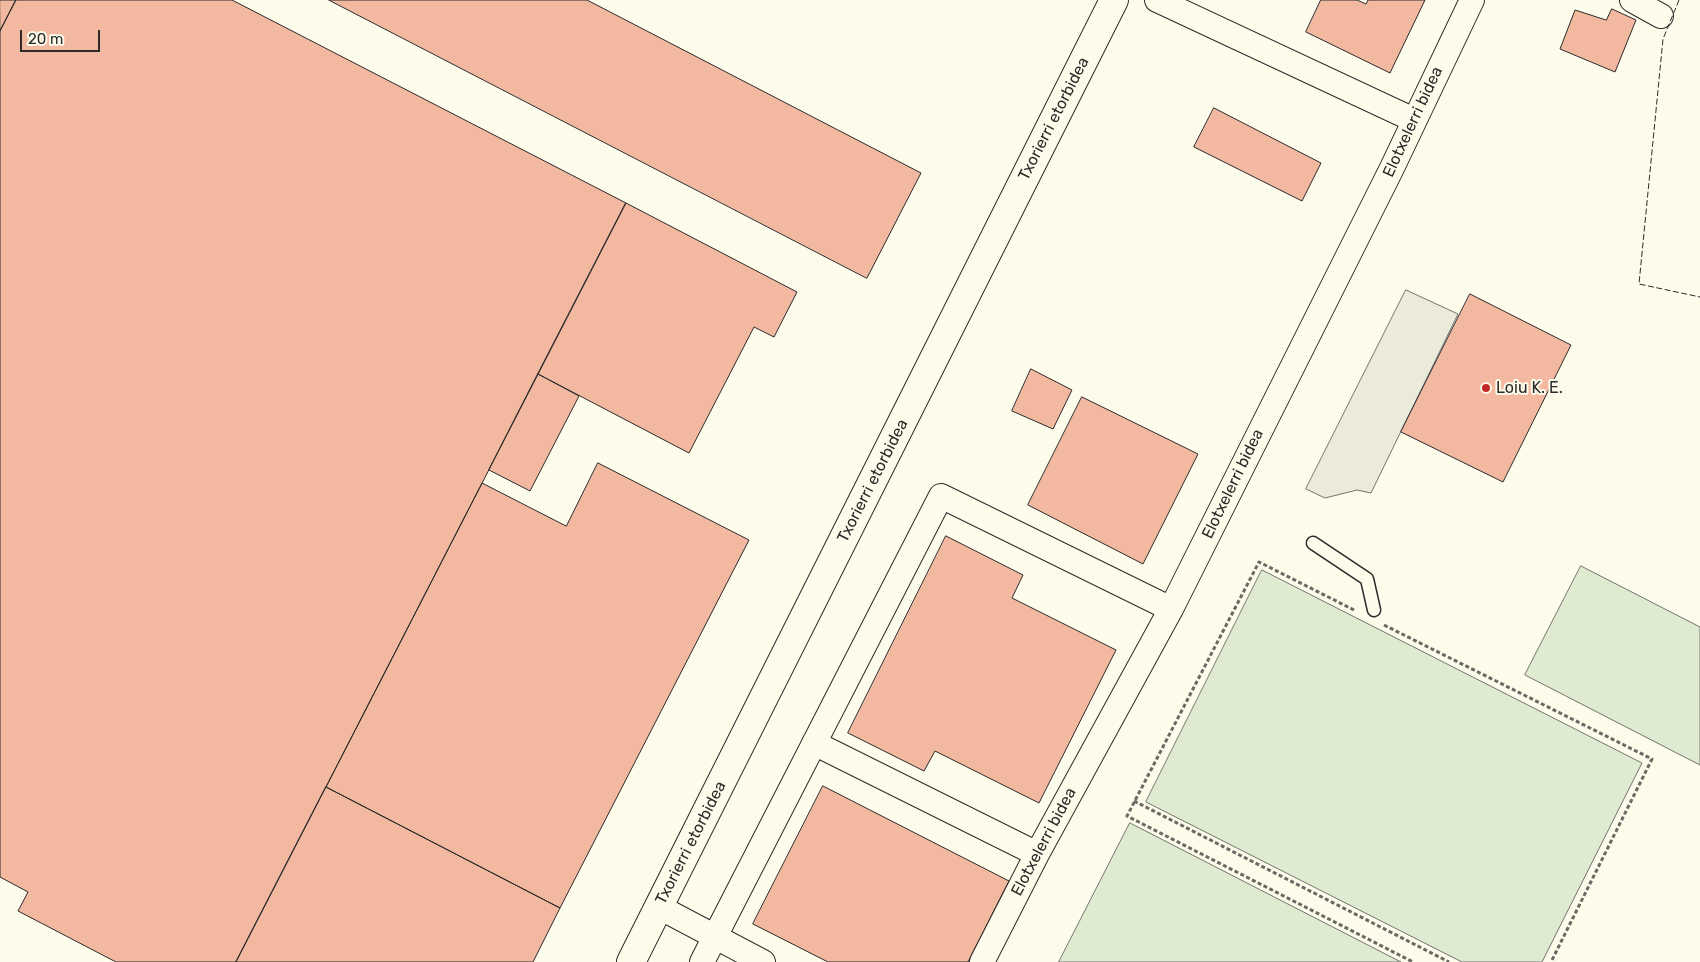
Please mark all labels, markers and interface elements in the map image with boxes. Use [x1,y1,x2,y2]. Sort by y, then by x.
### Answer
scale bar [22,20,102,52]
text: 20 m [28,30,63,48]
street label: Txorierri etorbidea [1015,54,1093,184]
street label: Elotxelerri bidea [1379,64,1447,180]
place label: Loiu K. E. [1496,378,1563,398]
marker: Loiu K. E. [1480,382,1492,394]
street label: Txorierri etorbidea [834,416,912,546]
street label: Elotxelerri bidea [1198,426,1268,542]
street label: Txorierri etorbidea [652,778,730,908]
street label: Elotxelerri bidea [1007,785,1081,899]

